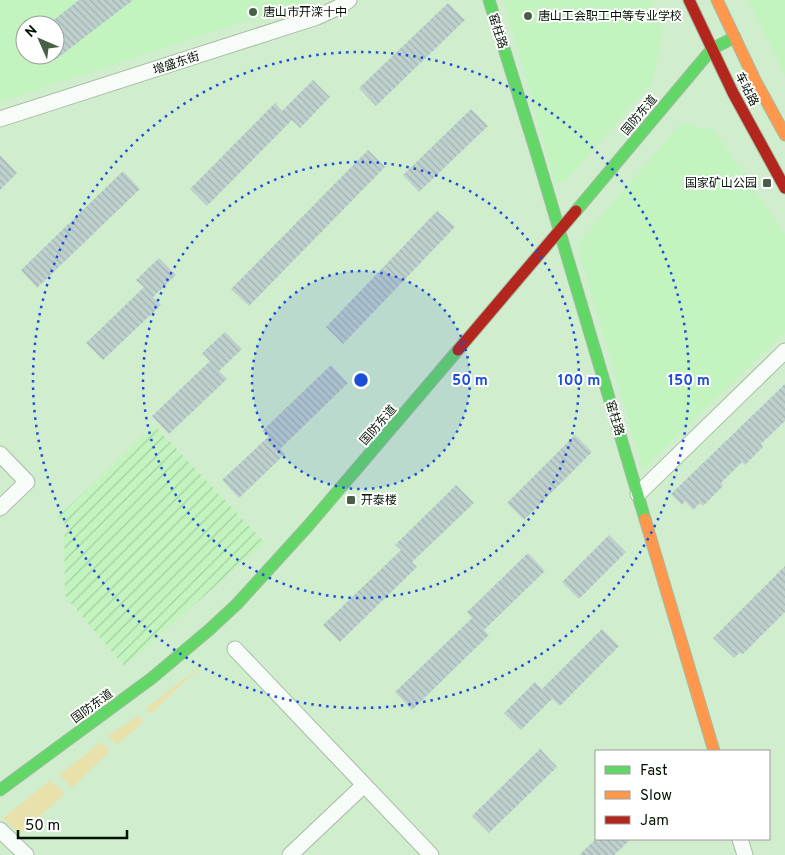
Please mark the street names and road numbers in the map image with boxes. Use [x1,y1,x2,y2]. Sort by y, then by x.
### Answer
street label: 窑柱路 [484,12,510,51]
street label: 增盛东街 [151,49,202,79]
street label: 车站路 [731,70,761,109]
street label: 国防东道 [618,92,661,139]
street label: 窑柱路 [601,399,627,438]
street label: 国防东道 [357,402,401,449]
street label: 国防东道 [68,686,117,727]

